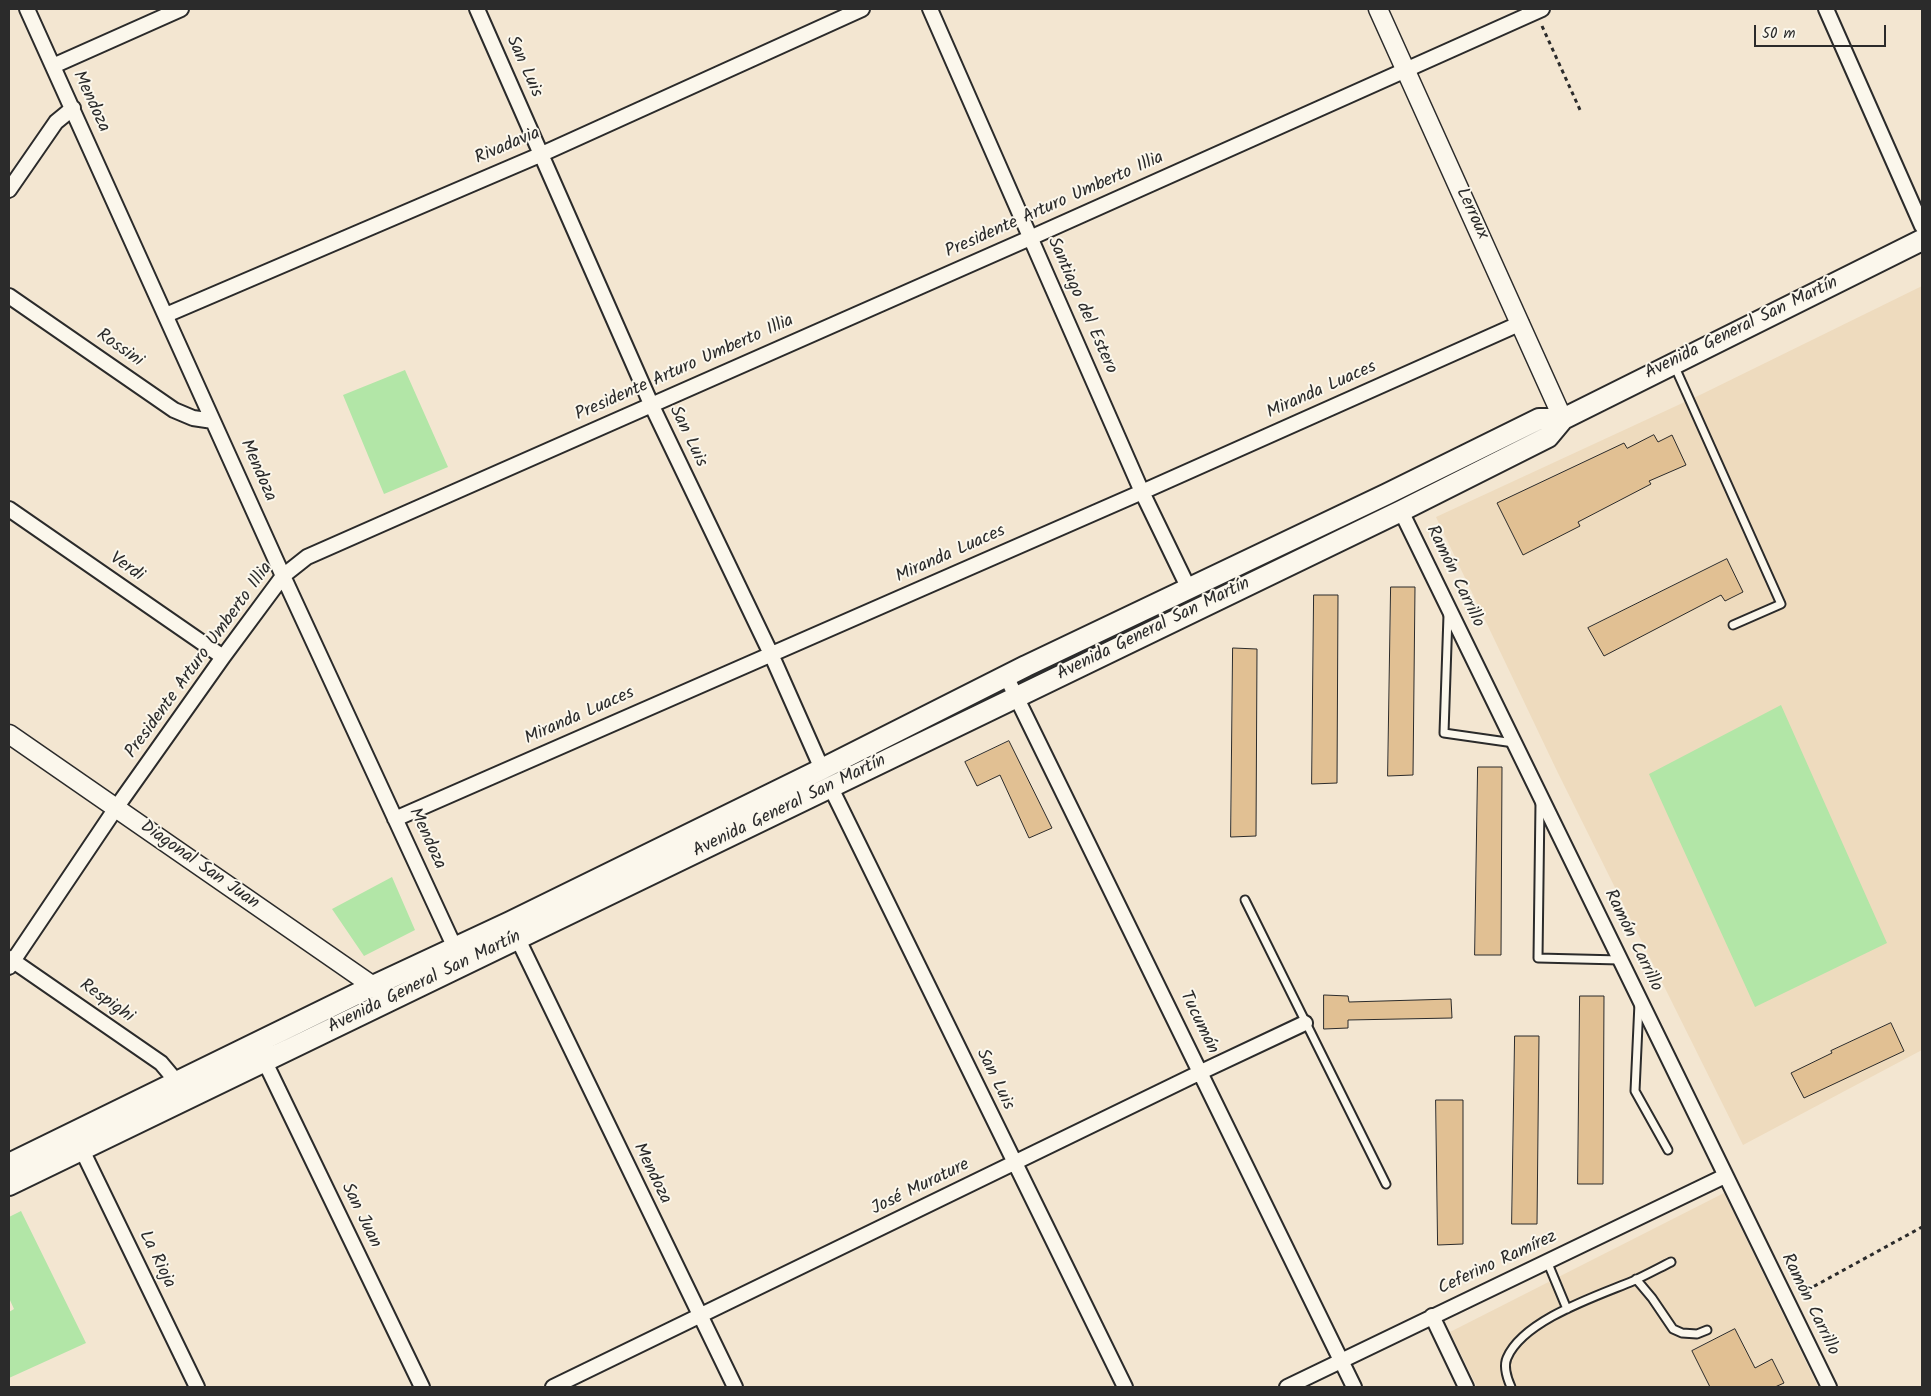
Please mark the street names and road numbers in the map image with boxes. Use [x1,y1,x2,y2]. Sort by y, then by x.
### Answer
street label: San Luis [500,33,546,101]
street label: Mendoza [66,68,114,136]
street label: Rivadavia [472,124,544,170]
street label: Presidente Arturo Umberto Illia [943,148,1167,264]
street label: Lerroux [1450,185,1492,243]
street label: Santiago del Estero [1041,234,1121,378]
street label: Avenida General San Martín [1642,273,1842,385]
street label: Presidente Arturo Umberto Illia [573,311,797,427]
street label: Rossini [91,325,147,373]
street label: Miranda Luaces [1264,357,1380,425]
street label: San Luis [663,403,711,471]
street label: Mendoza [234,437,280,505]
street label: Miranda Luaces [893,521,1009,589]
street label: Ramón Carrillo [1420,523,1488,631]
street label: Verdi [105,549,147,587]
street label: Presidente Arturo Umberto Illia [122,559,278,763]
street label: Avenida General San Martín [1054,574,1254,686]
street label: Miranda Luaces [522,683,638,751]
street label: Avenida General San Martín [690,751,890,863]
street label: Mendoza [402,805,450,873]
street label: Diagonal San Juan [135,817,263,915]
street label: Ramón Carrillo [1598,887,1666,995]
street label: Avenida General San Martín [325,927,525,1039]
street label: Respighi [75,975,137,1029]
street label: Tucumán [1174,988,1222,1058]
street label: San Luis [970,1046,1018,1114]
street label: Mendoza [627,1140,675,1208]
street label: José Murature [868,1155,974,1221]
street label: San Juan [335,1180,385,1252]
street label: Ceferino Ramírez [1435,1227,1561,1301]
street label: La Rioja [133,1228,179,1292]
street label: Ramón Carrillo [1775,1251,1843,1359]

